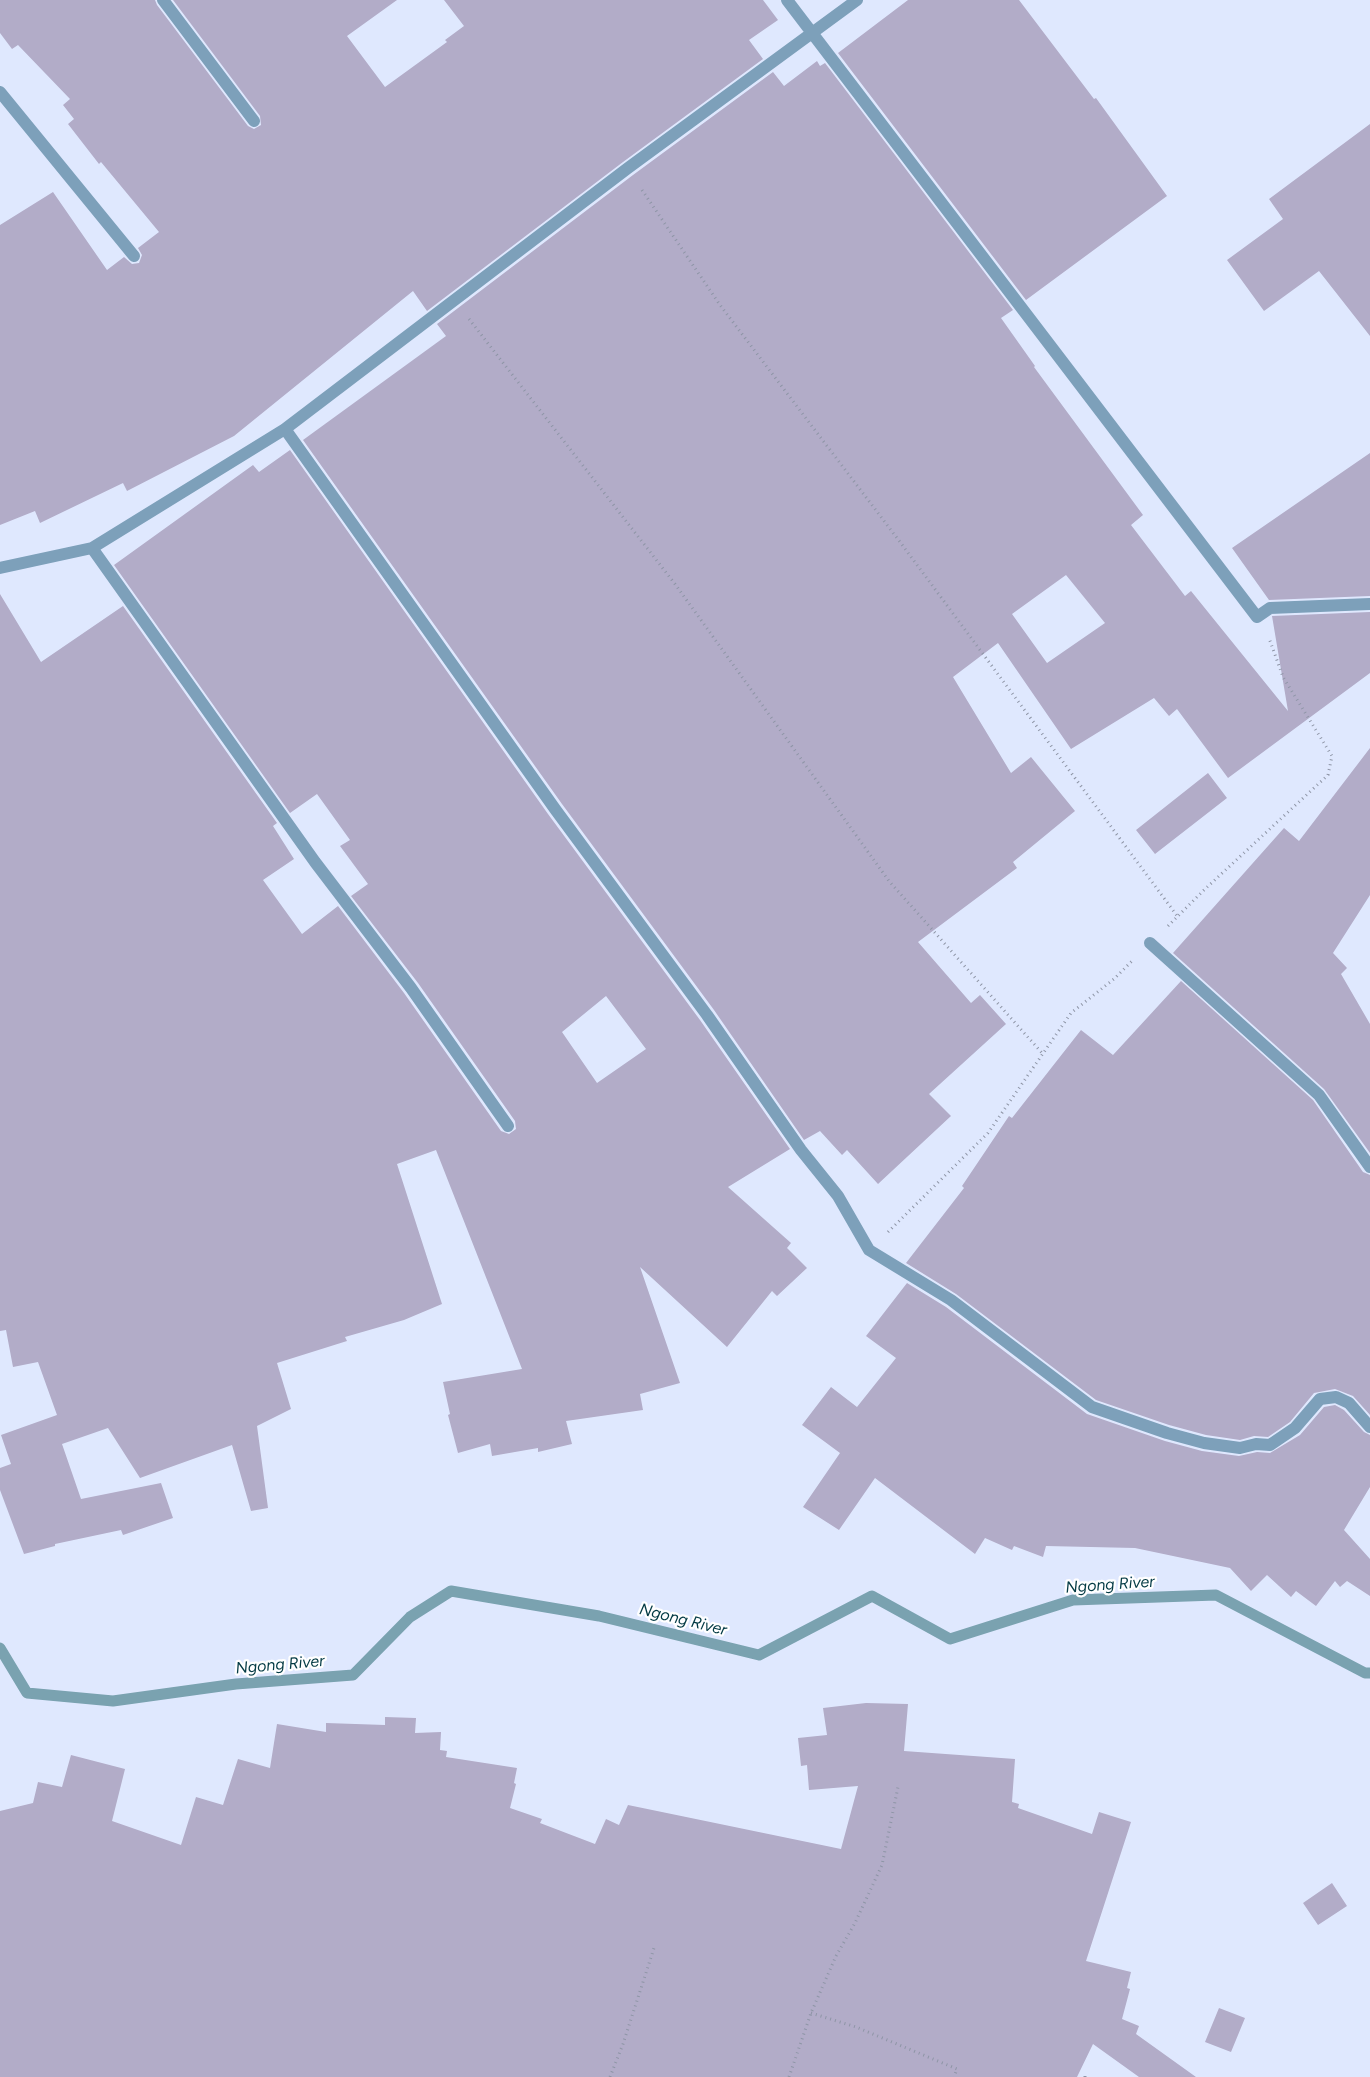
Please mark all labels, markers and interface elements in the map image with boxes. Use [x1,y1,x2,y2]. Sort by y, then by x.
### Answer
water label: Ngong River [1065,1572,1155,1598]
water label: Ngong River [637,1600,729,1640]
water label: Ngong River [235,1652,325,1678]

